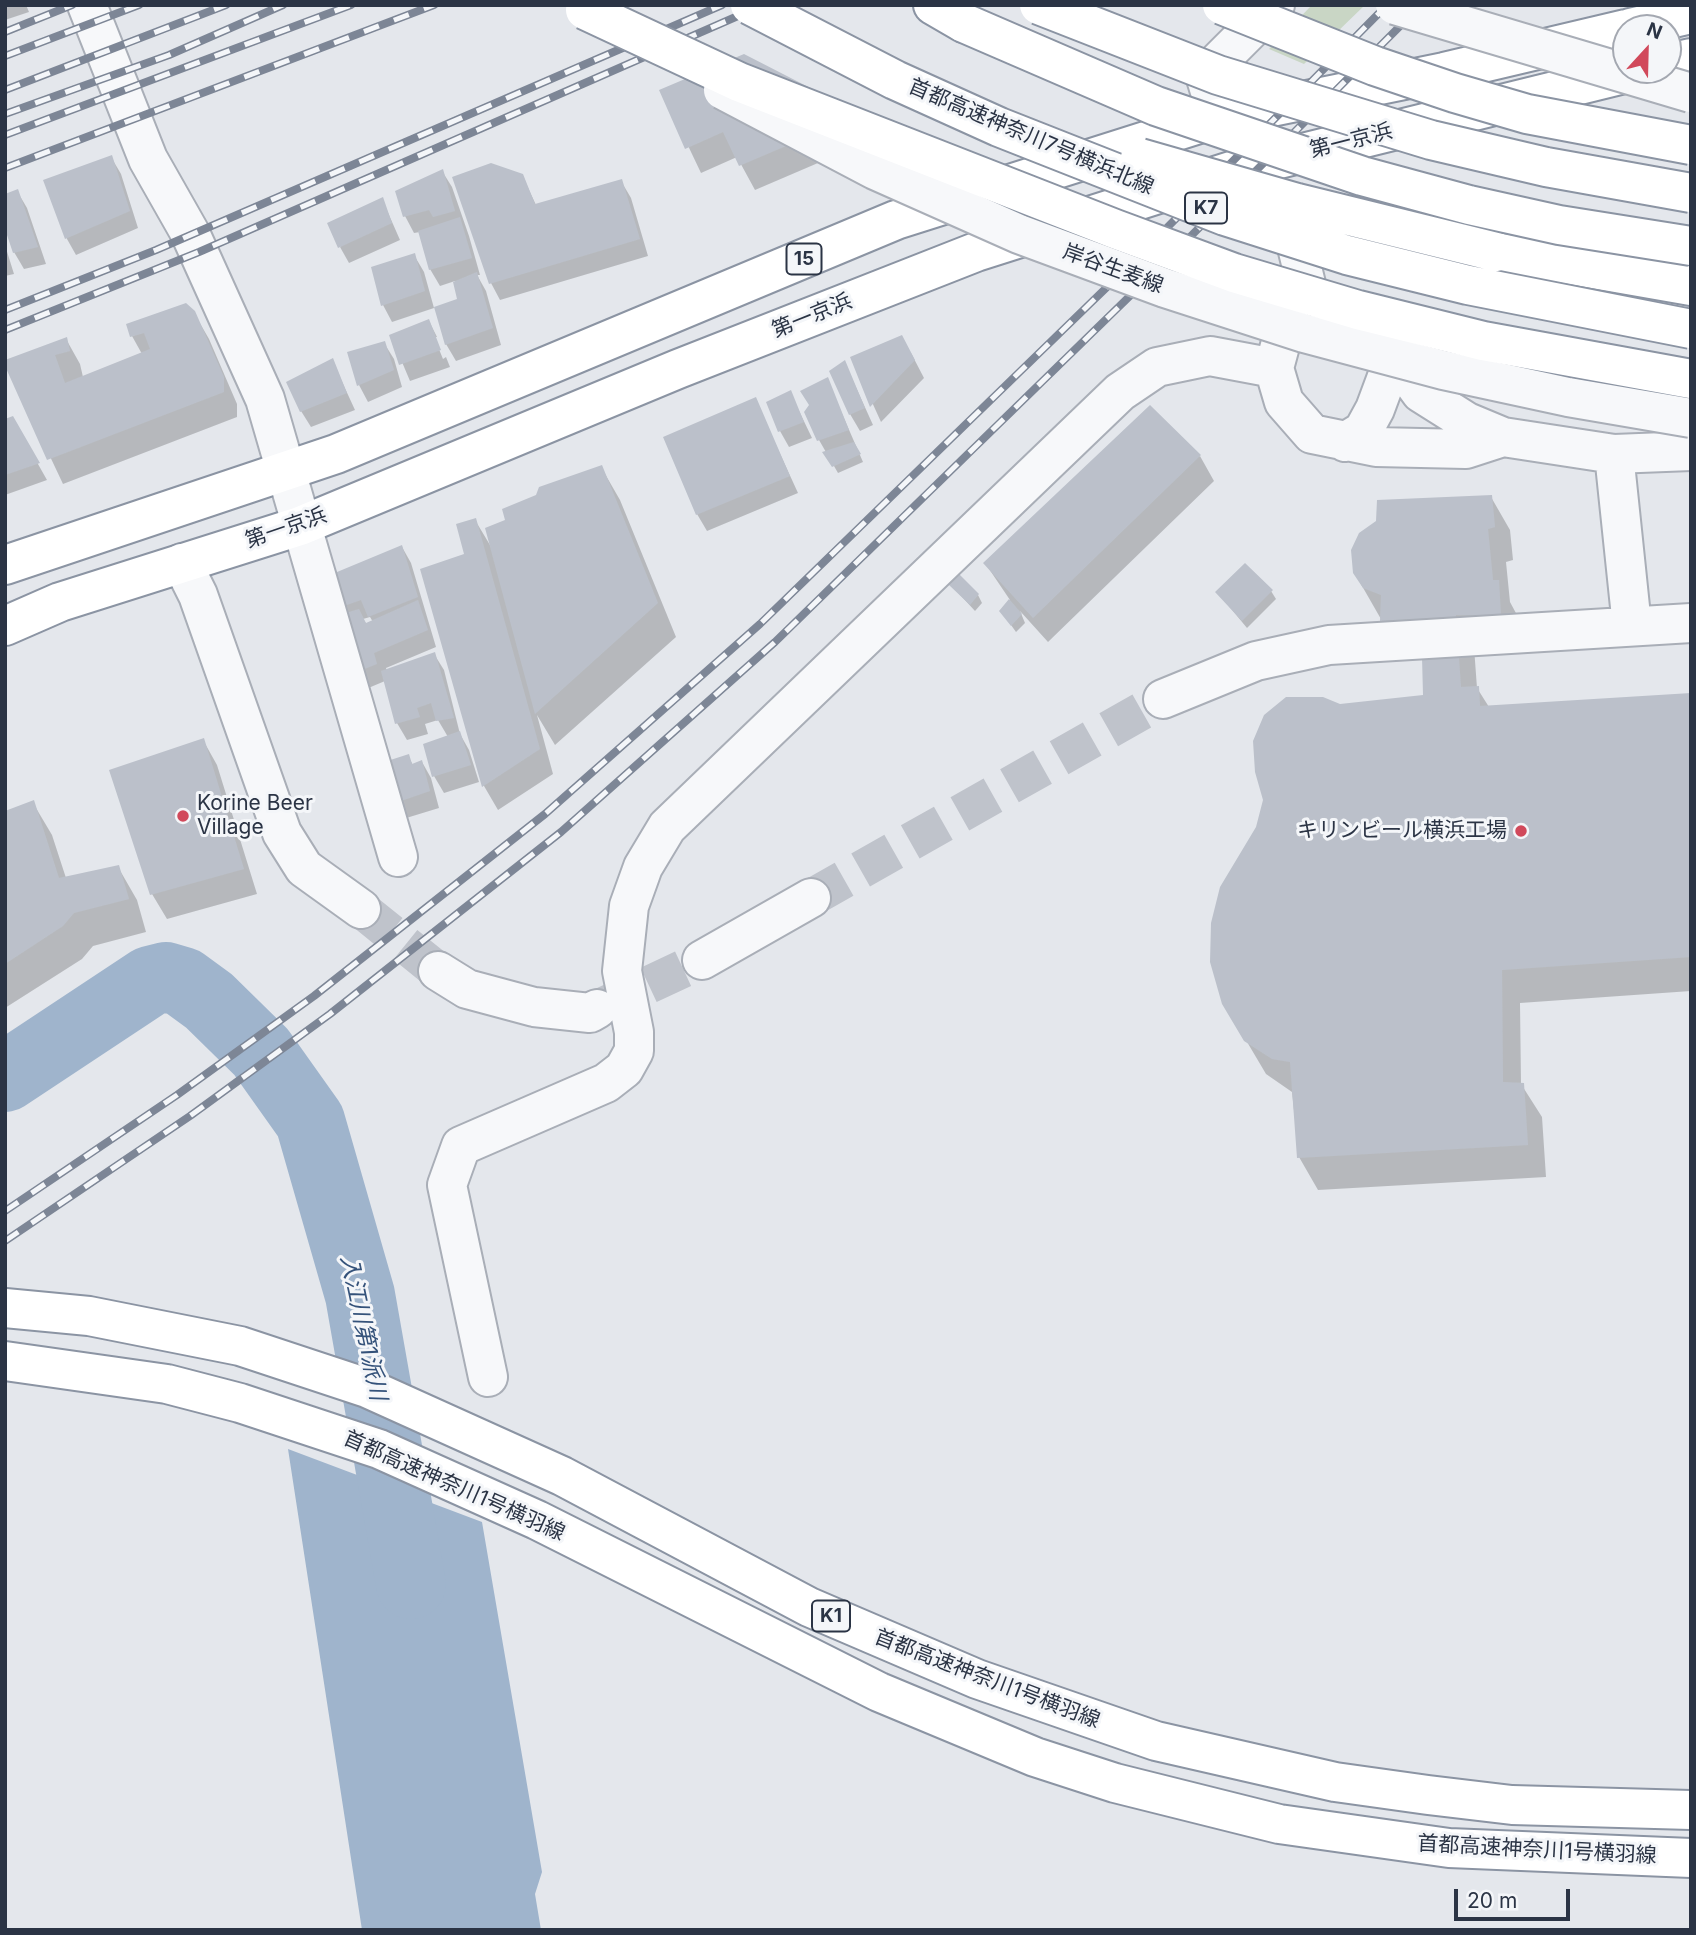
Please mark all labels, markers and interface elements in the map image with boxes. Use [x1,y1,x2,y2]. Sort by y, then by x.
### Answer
north arrow [1612,14,1682,84]
text: N [1643,18,1665,44]
street label: 首都高速神奈川7号横浜北線 [905,74,1157,200]
street label: 第一京浜 [1307,119,1395,163]
road number: K7 [1185,192,1227,224]
street label: 岸谷生麦線 [1059,239,1167,299]
road number: 15 [786,244,822,274]
street label: 第一京浜 [768,289,856,343]
street label: 第一京浜 [242,502,330,554]
place label: Korine Beer Village [197,791,313,841]
marker: Korine Beer Village [175,808,191,824]
place label: キリンビール横浜工場 [1297,818,1507,844]
marker: キリンビール横浜工場 [1513,823,1529,839]
water label: 入江川第1派川 [334,1253,392,1403]
street label: 首都高速神奈川1号横羽線 [339,1426,569,1546]
road number: K1 [812,1600,850,1632]
street label: 首都高速神奈川1号横羽線 [871,1624,1103,1734]
street label: 首都高速神奈川1号横羽線 [1417,1831,1657,1869]
scale bar [1458,1876,1574,1920]
text: 20 m [1467,1888,1517,1913]

